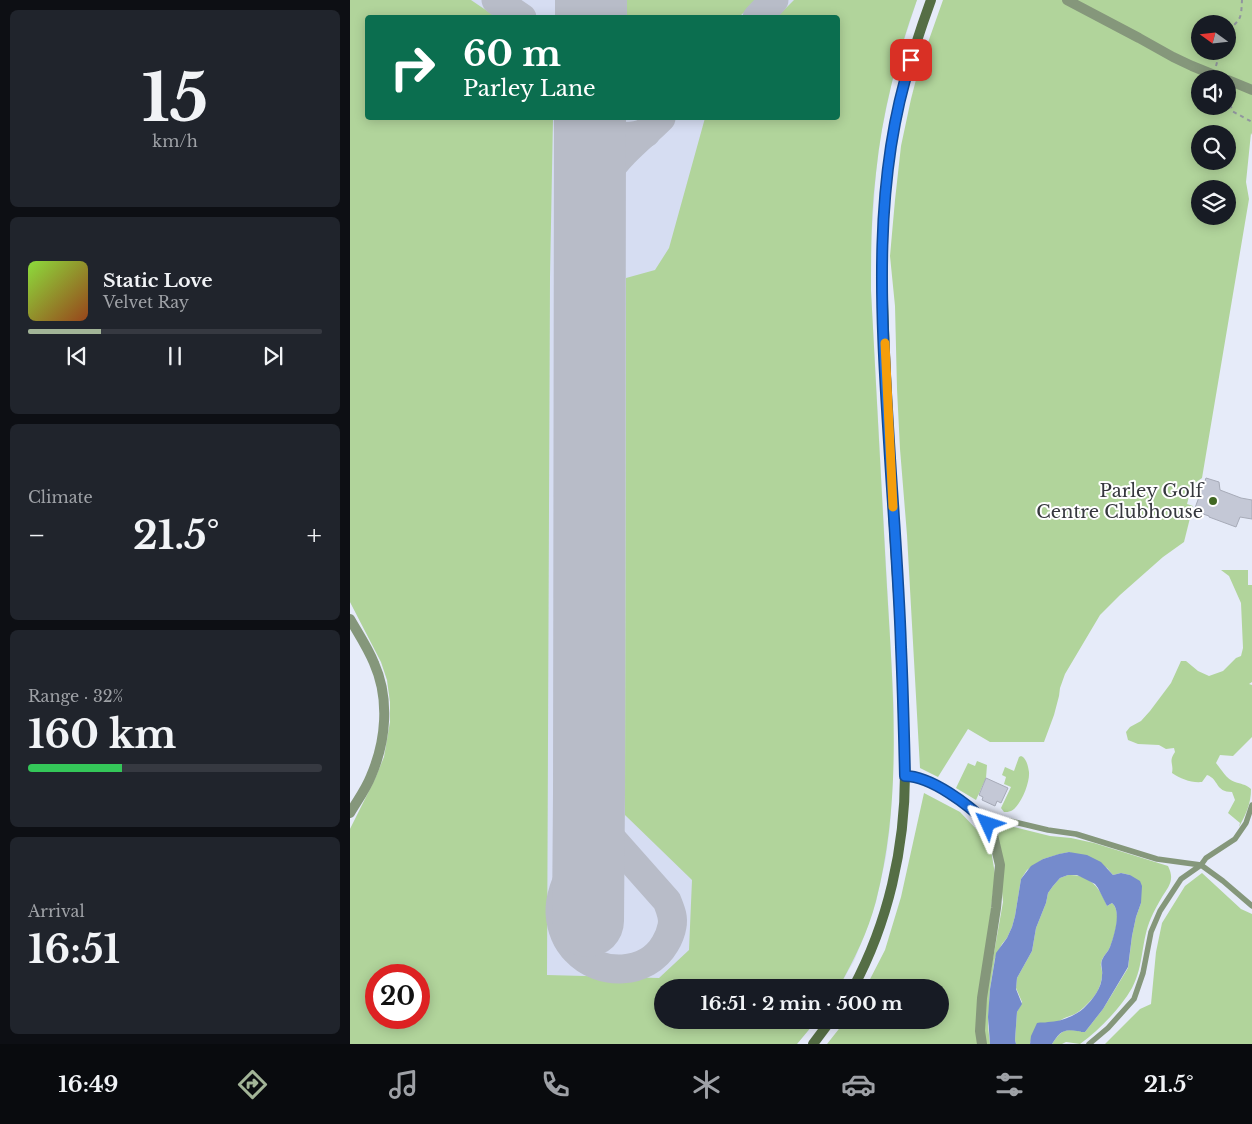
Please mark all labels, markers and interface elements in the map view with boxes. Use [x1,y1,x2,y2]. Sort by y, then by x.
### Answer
north arrow [1191,15,1236,60]
map controls [1191,15,1236,225]
text: 60 m [463,32,561,75]
icon: right [380,35,445,100]
pin [890,39,932,81]
icon: arrive [897,46,925,74]
text: 15 [141,58,209,139]
button: sound [1191,70,1236,115]
text: Parley Lane [463,75,596,102]
button: search [1191,125,1236,170]
text: km/h [152,131,198,151]
button: layers [1191,180,1236,225]
text: Static Love [103,269,213,292]
text: Velvet Ray [103,292,189,312]
icon: previous [63,342,91,370]
icon: pause [161,342,189,370]
icon: next [259,342,287,370]
place label: Parley Golf Centre Clubhouse [1036,480,1206,523]
text: Climate [28,487,93,507]
marker: Parley Golf Centre Clubhouse [1207,495,1219,507]
text: 21.5° [133,512,219,559]
text: − [28,518,46,553]
text: + [307,518,322,553]
text: Range · 32% [28,686,123,706]
text: 160 km [28,711,176,758]
position arrow [961,797,1013,849]
text: Arrival [28,901,85,921]
text: 16:51 [28,926,120,973]
speed limit sign: 20 [365,964,430,1029]
text: 16:51 · 2 min · 500 m [700,992,903,1015]
icon: directions [235,1067,270,1102]
icon: music [386,1067,421,1102]
icon: phone [538,1067,573,1102]
icon: climate [689,1067,724,1102]
icon: car [841,1067,876,1102]
icon: filters [992,1067,1027,1102]
text: 16:49 [58,1071,118,1098]
text: 21.5° [1144,1071,1194,1098]

